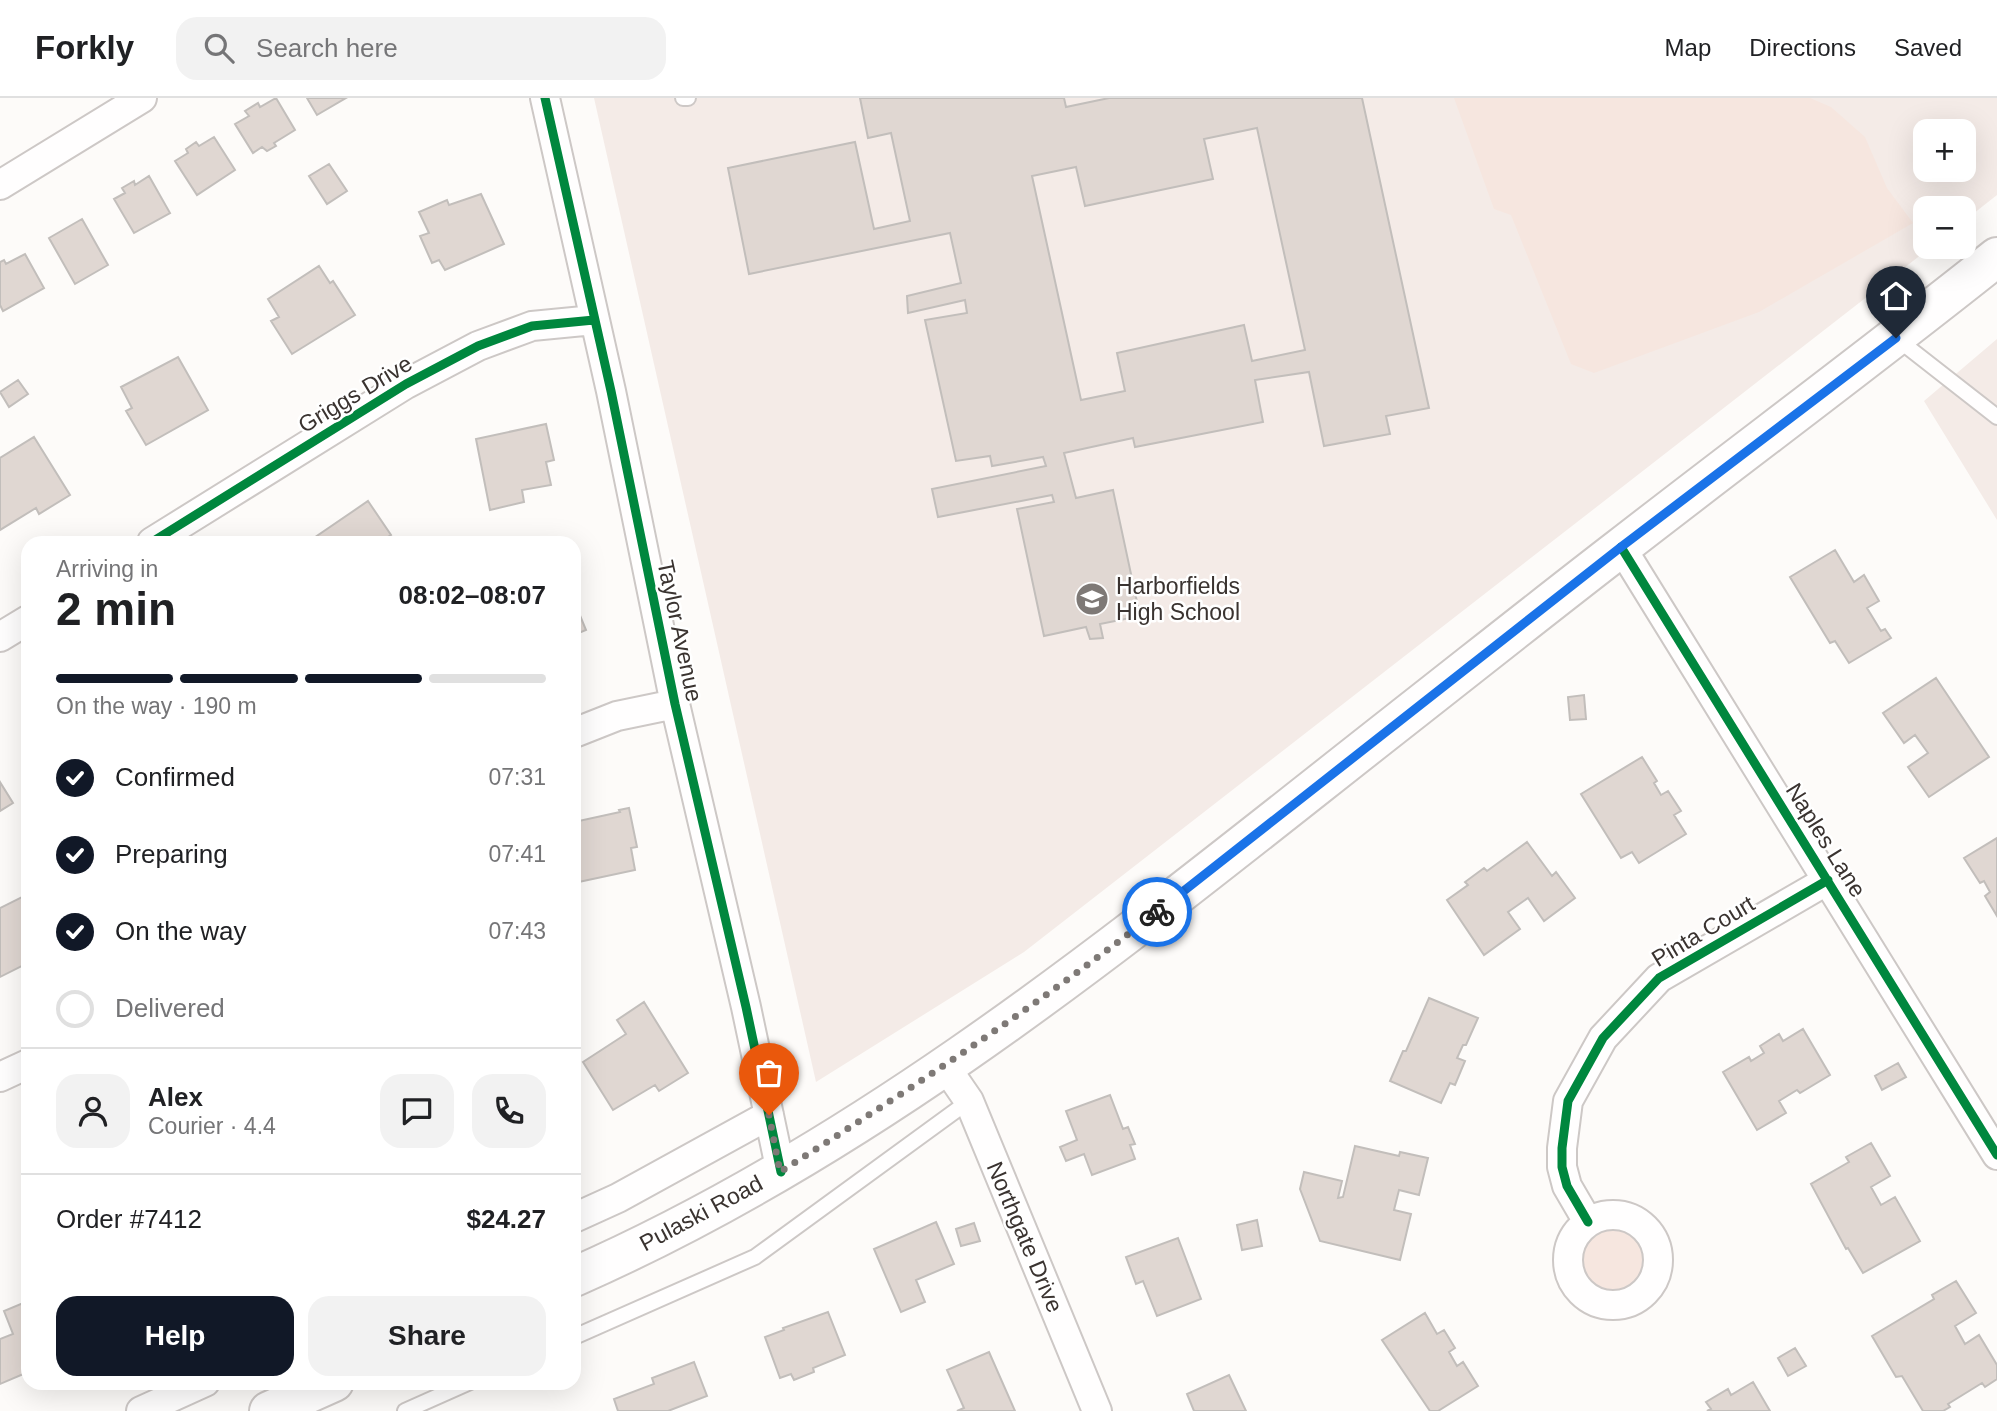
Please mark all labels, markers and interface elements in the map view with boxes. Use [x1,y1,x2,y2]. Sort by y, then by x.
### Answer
search box [176,17,666,80]
text: Forkly [35,29,134,66]
icon: search [200,29,238,67]
text: Search here [256,33,398,63]
text: Map [1665,34,1711,61]
text: Directions [1749,34,1856,61]
text: Saved [1894,34,1962,61]
map controls [1913,119,1976,259]
button: + [1913,119,1976,182]
button: − [1913,196,1976,259]
pin [1866,266,1926,338]
icon: home [1877,277,1915,315]
street label: Griggs Drive [294,350,416,438]
text: Arriving in [56,556,158,582]
street label: Taylor Avenue [652,558,708,704]
place label: Harborfields High School [1116,573,1240,625]
text: 08:02–08:07 [399,580,546,610]
school or university icon: Harborfields High School [1073,580,1111,618]
text: 2 min [56,583,176,635]
text: On the way · 190 m [56,693,257,719]
icon: check [56,759,94,797]
text: Confirmed [115,762,235,792]
text: 07:31 [488,764,546,790]
street label: Naples Lane [1781,778,1871,902]
icon: check [56,836,94,874]
text: Preparing [115,839,228,869]
text: 07:41 [488,841,546,867]
courier [1122,877,1192,947]
street label: Pinta Court [1647,890,1760,972]
icon: bike [1138,893,1176,931]
icon: check [56,913,94,951]
text: On the way [115,916,247,946]
text: 07:43 [488,918,546,944]
text: Delivered [115,993,225,1023]
pin [739,1043,799,1115]
icon: bag [750,1054,788,1092]
button: person [56,1074,130,1148]
button: chat [380,1074,454,1148]
button: phone [472,1074,546,1148]
text: Alex [148,1082,203,1112]
text: Courier · 4.4 [148,1113,276,1139]
street label: Northgate Drive [982,1158,1068,1316]
street label: Pulaski Road [635,1170,767,1256]
text: Order #7412 [56,1204,202,1234]
text: $24.27 [466,1204,546,1234]
button: Help [56,1296,294,1376]
button: Share [308,1296,546,1376]

